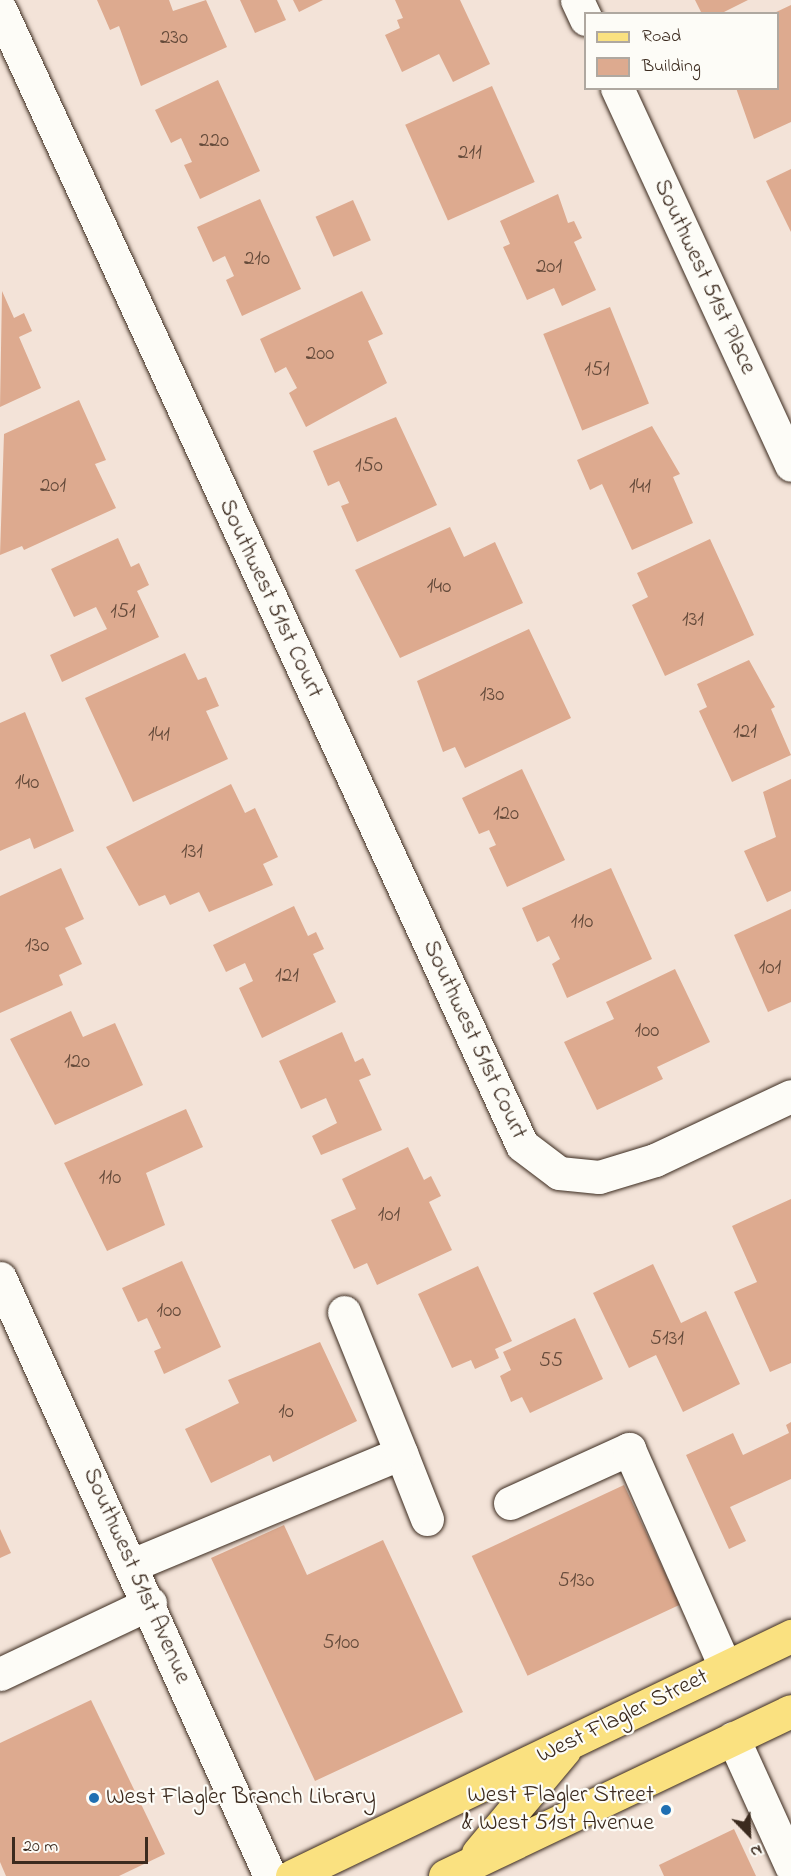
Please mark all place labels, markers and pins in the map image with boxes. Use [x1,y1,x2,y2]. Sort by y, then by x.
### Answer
place label: West Flagler Street & West 51st Avenue [462,1782,654,1838]
place label: West Flagler Branch Library [106,1784,376,1812]
marker: West Flagler Branch Library [87,1791,101,1805]
marker: West Flagler Street & West 51st Avenue [659,1803,673,1817]

